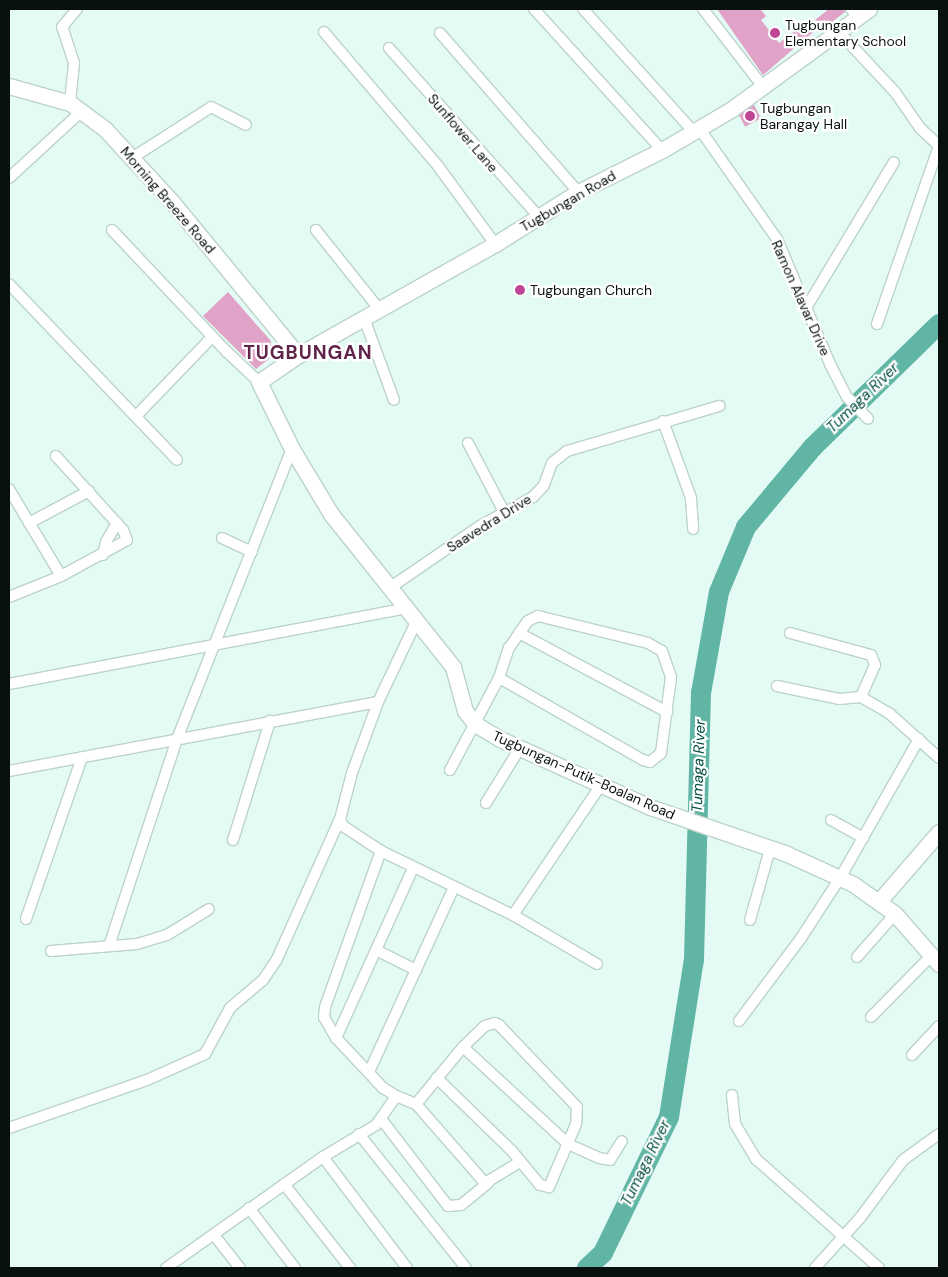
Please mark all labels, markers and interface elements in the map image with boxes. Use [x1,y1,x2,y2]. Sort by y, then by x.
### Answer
place label: Tugbungan Elementary School [785,17,906,49]
marker: Tugbungan Elementary School [769,27,781,39]
street label: Sunflower Lane [424,90,502,176]
place label: Tugbungan Barangay Hall [760,100,847,132]
marker: Tugbungan Barangay Hall [744,110,756,122]
street label: Morning Breeze Road [117,143,219,257]
street label: Tugbungan Road [517,167,619,235]
street label: Ramon Alavar Drive [768,238,834,358]
place label: Tugbungan Church [530,282,652,298]
marker: Tugbungan Church [514,284,526,296]
district label: TUGBUNGAN [242,342,374,364]
water label: Tumaga River [823,359,903,437]
street label: Saavedra Drive [444,490,534,556]
water label: Tumaga River [688,719,710,813]
street label: Tugbungan-Putik-Boalan Road [490,727,678,823]
water label: Tumaga River [617,1117,675,1209]

